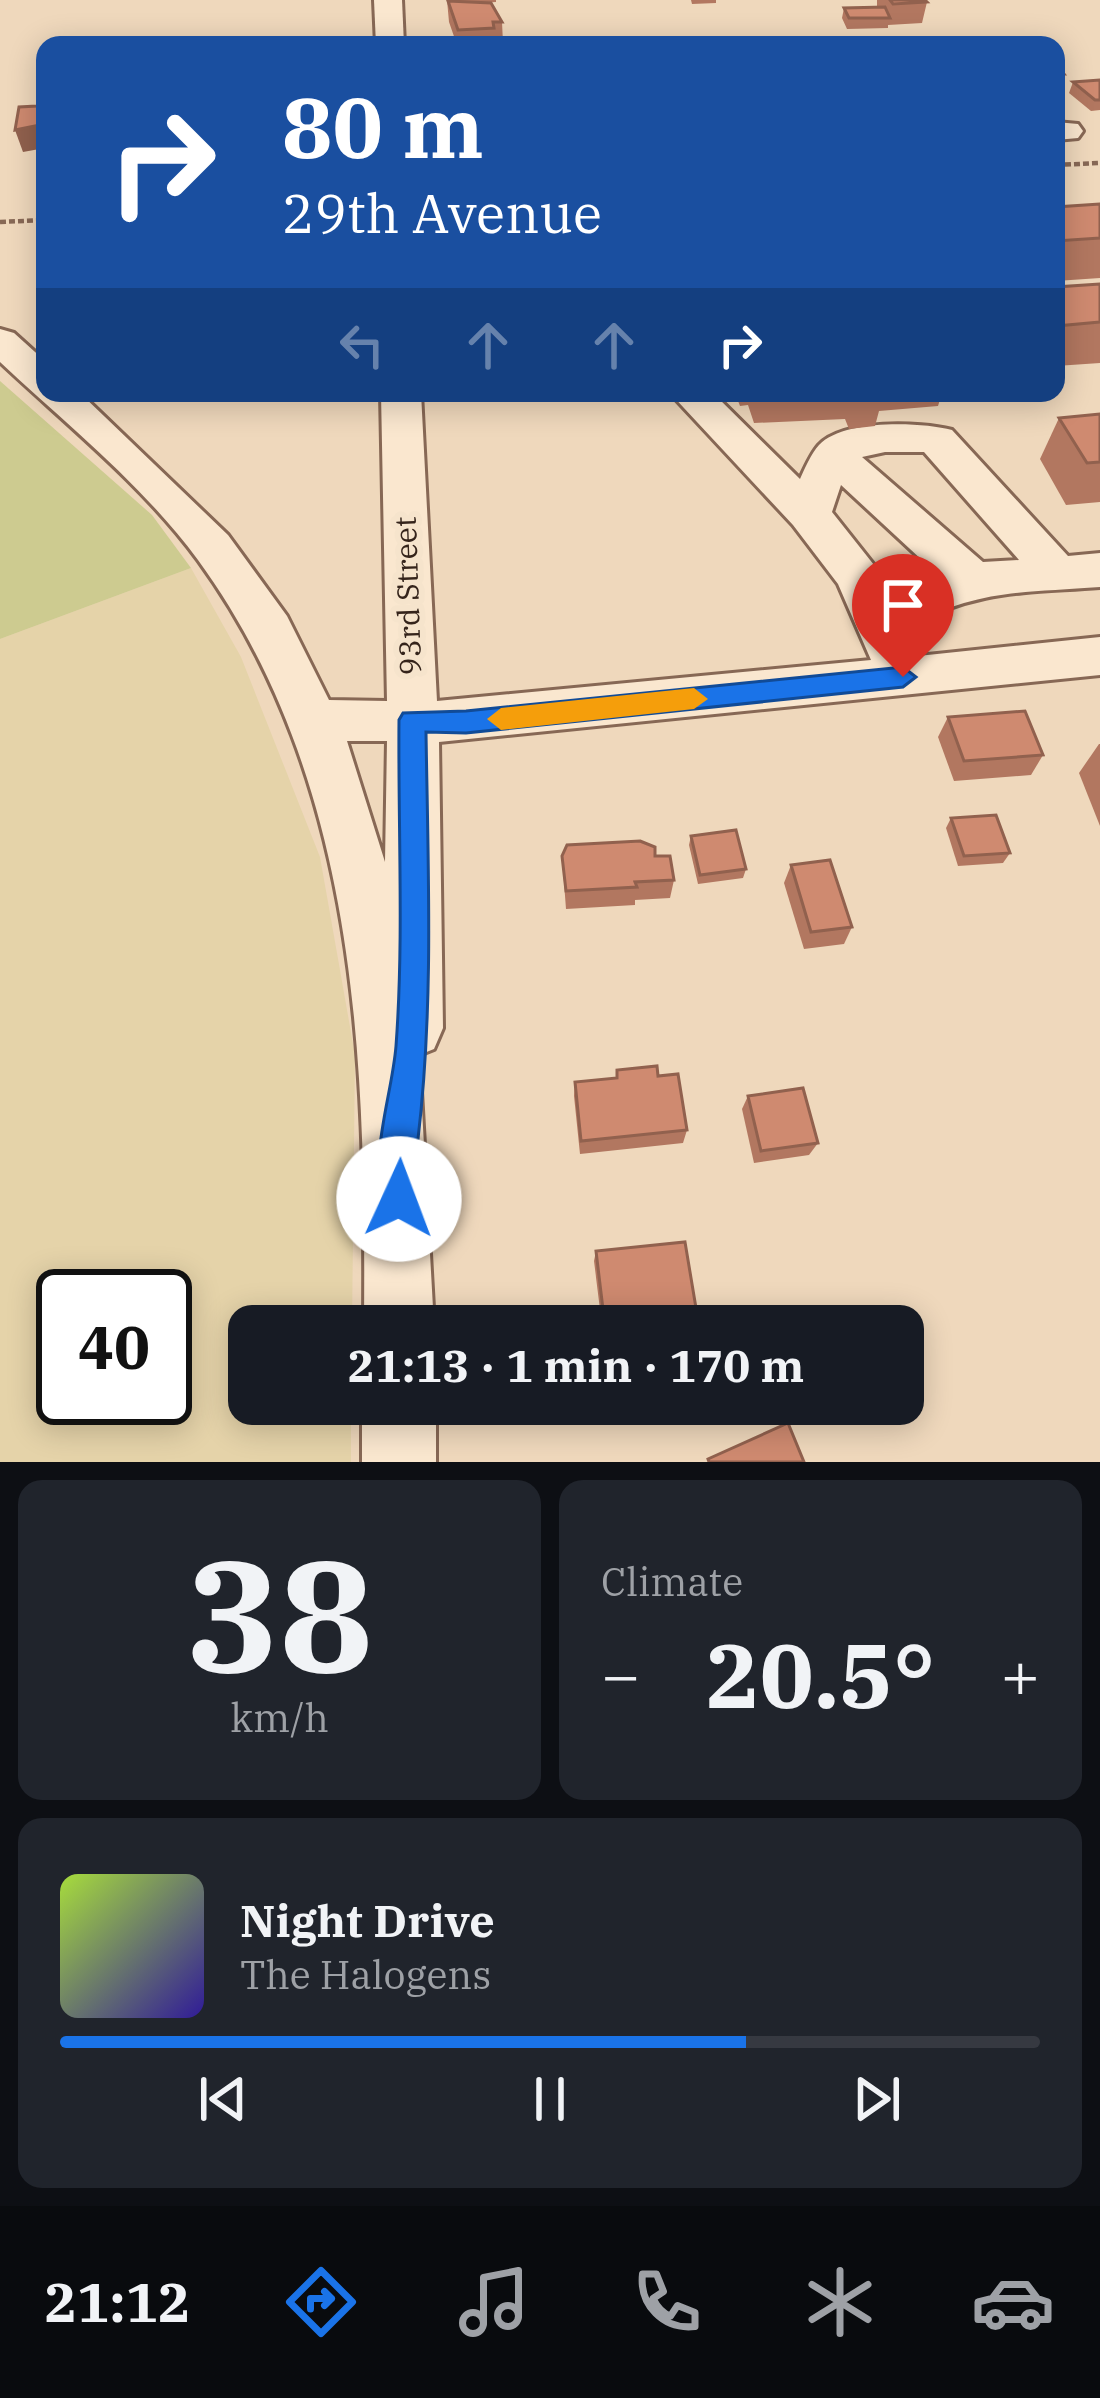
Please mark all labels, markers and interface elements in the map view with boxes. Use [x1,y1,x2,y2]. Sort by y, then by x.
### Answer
text: 80 m [282,72,484,181]
icon: right [84,84,240,240]
text: 29th Avenue [282,178,602,248]
icon: left [329,312,395,378]
icon: ahead [455,312,521,378]
icon: ahead [581,312,647,378]
icon: right [707,312,773,378]
street label: 93rd Street [385,516,429,676]
pin [852,554,954,677]
icon: arrive [870,572,936,638]
position arrow [336,1136,462,1262]
speed limit sign: 40 [36,1269,192,1425]
text: 21:13 · 1 min · 170 m [348,1336,804,1394]
text: 38 [186,1512,373,1715]
text: Climate [601,1556,743,1607]
text: 20.5° [706,1616,935,1733]
text: − [601,1631,641,1717]
text: + [1000,1631,1040,1717]
text: km/h [230,1692,329,1743]
text: Night Drive [240,1891,495,1949]
text: The Halogens [240,1949,491,2000]
icon: previous [190,2066,256,2132]
icon: pause [517,2066,583,2132]
icon: next [844,2066,910,2132]
icon: directions [279,2260,363,2344]
icon: music [452,2260,536,2344]
icon: phone [625,2260,709,2344]
icon: climate [798,2260,882,2344]
icon: car [971,2260,1055,2344]
text: 21:12 [45,2267,190,2337]

